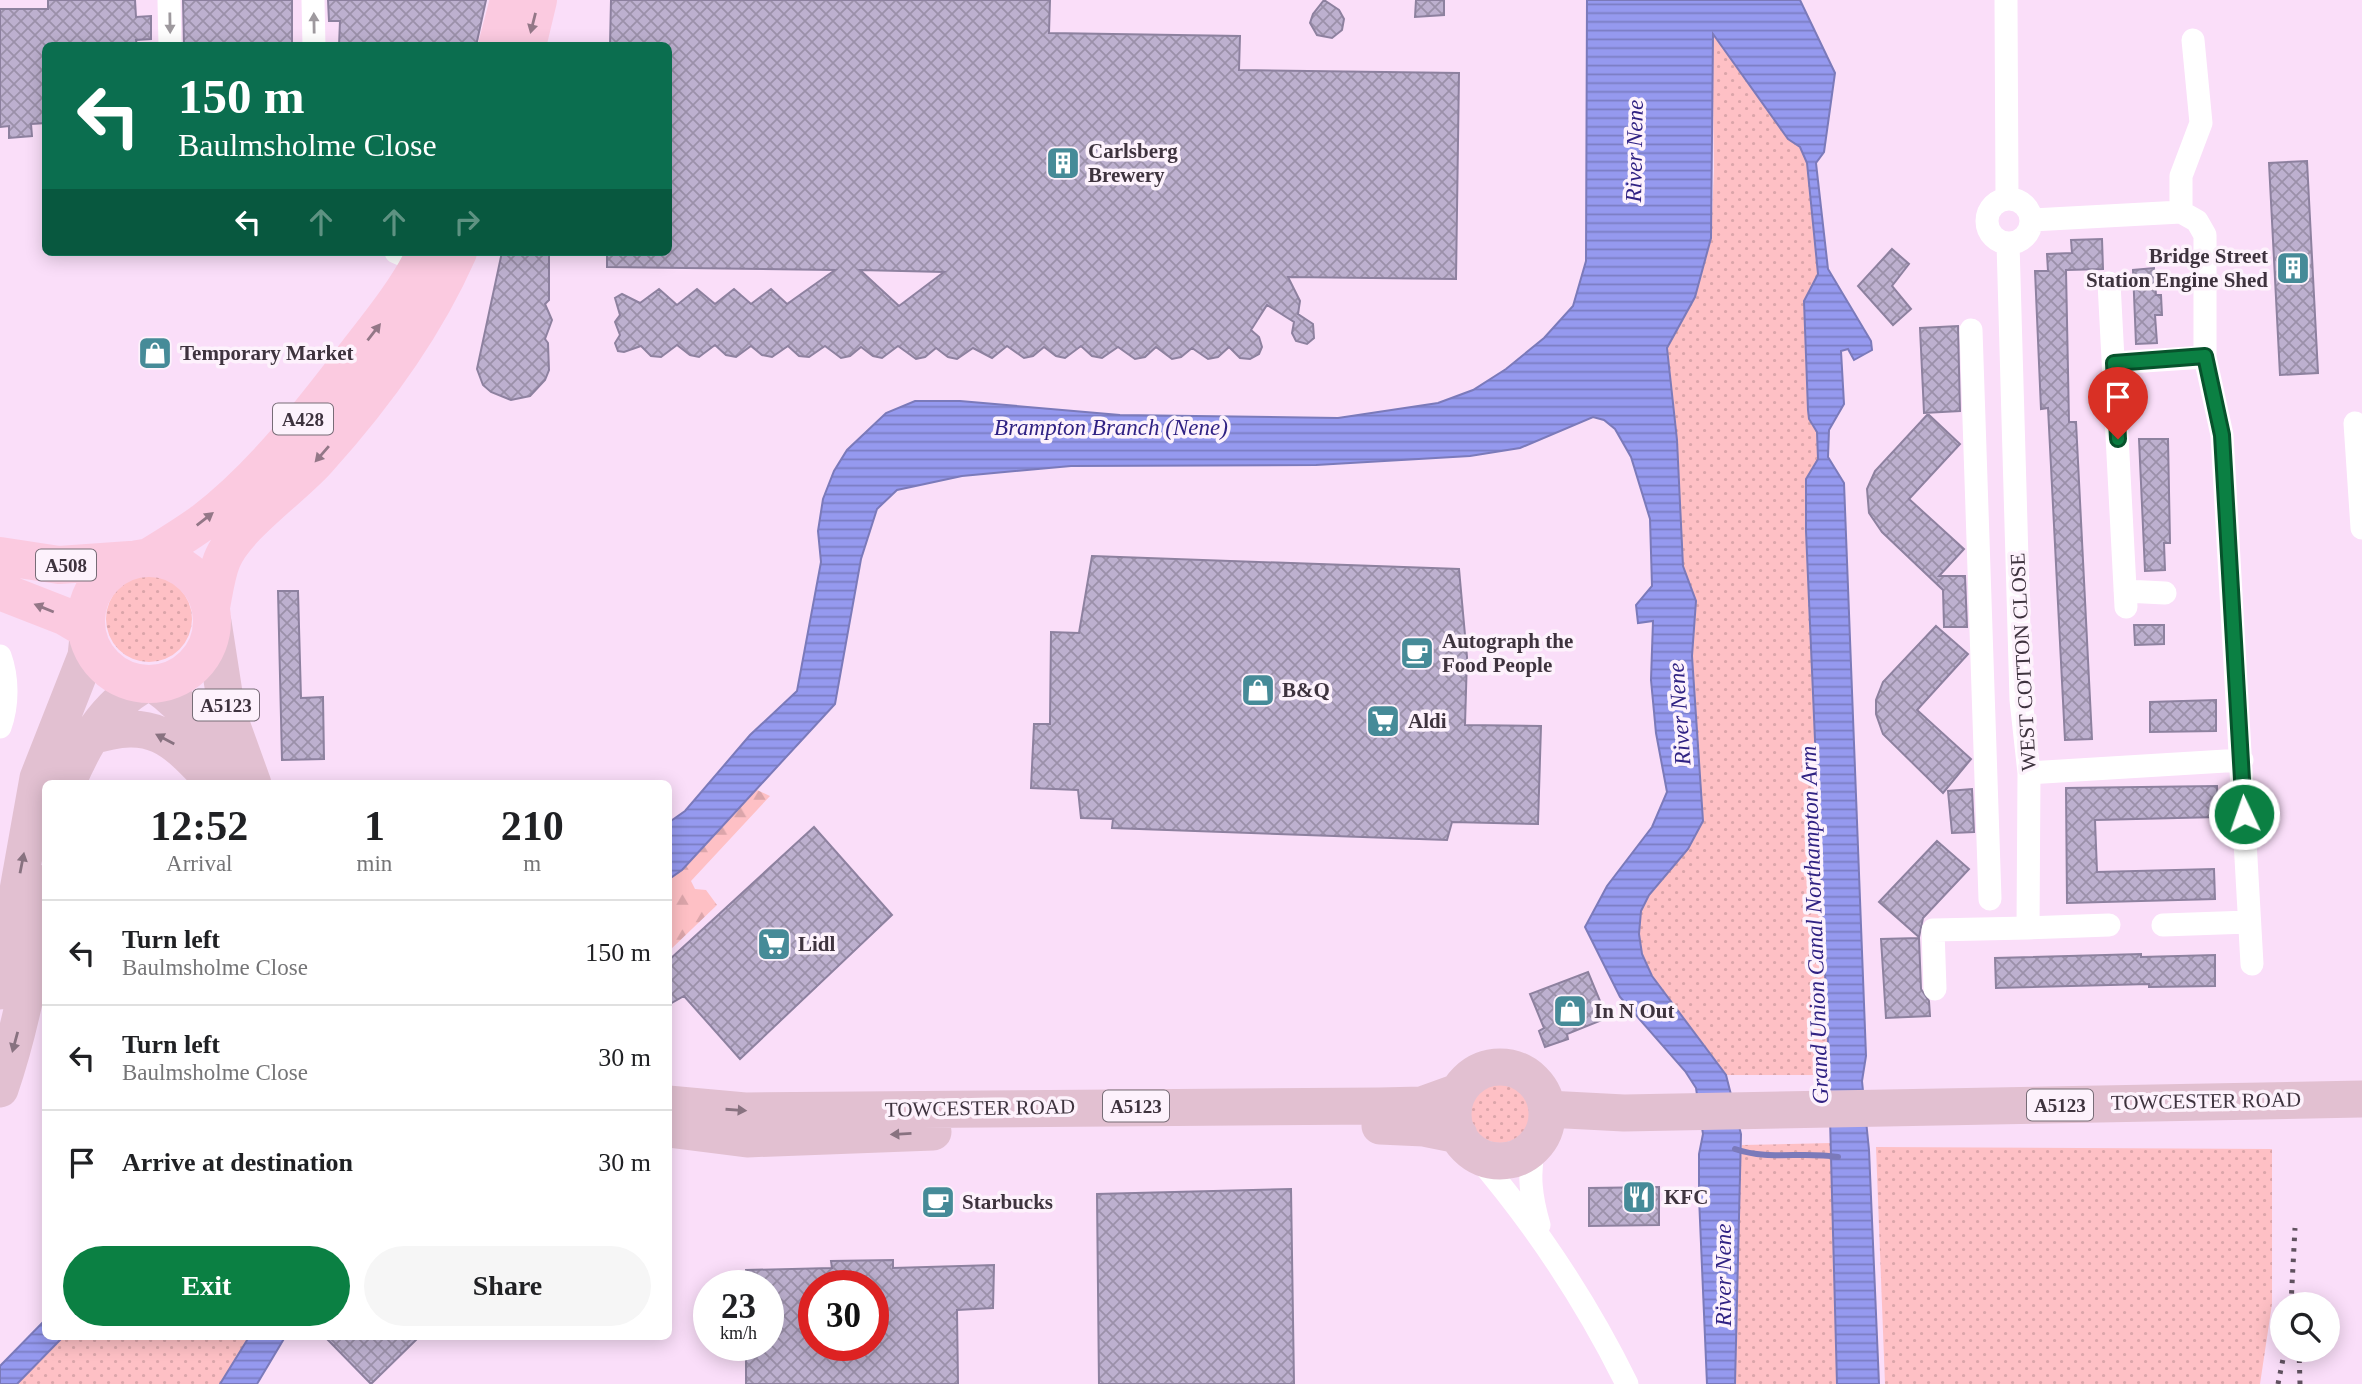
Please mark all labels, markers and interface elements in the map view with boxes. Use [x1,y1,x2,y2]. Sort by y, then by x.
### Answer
one-way arrow [164,12,175,34]
one-way arrow [308,12,319,34]
one-way arrow [527,12,538,34]
text: 150 m [178,69,305,124]
icon: left [63,70,154,161]
water label: River Nene [1621,99,1648,204]
text: Baulmsholme Close [178,127,437,163]
place label: Carlsberg Brewery [1088,139,1178,187]
building icon: Carlsberg Brewery [1044,144,1082,182]
icon: left [229,203,267,241]
icon: ahead [302,203,340,241]
icon: ahead [375,203,413,241]
icon: right [448,203,486,241]
place label: Bridge Street Station Engine Shed [2086,244,2268,292]
building icon: Bridge Street Station Engine Shed [2274,249,2312,287]
one-way arrow [366,323,380,341]
shop icon: Temporary Market [136,334,174,372]
place label: Temporary Market [180,341,354,365]
pin [2088,367,2148,439]
icon: arrive [2099,378,2137,416]
road number: A428 [273,404,333,434]
water label: Brampton Branch (Nene) [994,415,1228,440]
one-way arrow [314,445,330,463]
one-way arrow [196,511,214,526]
road number: A508 [36,550,96,580]
street label: WEST COTTON CLOSE [2005,552,2041,772]
one-way arrow [34,602,55,613]
place label: Autograph the Food People [1442,629,1573,677]
cafe icon: Autograph the Food People [1398,634,1436,672]
water label: River Nene [1663,662,1696,767]
shop icon: B&Q [1239,671,1277,709]
place label: B&Q [1282,678,1330,702]
road number: A5123 [193,690,259,720]
supermarket icon: Aldi [1364,702,1402,740]
place label: Aldi [1408,709,1447,733]
one-way arrow [156,733,175,745]
water label: Grand Union Canal Northampton Arm [1796,745,1833,1105]
position arrow [2207,777,2281,851]
text: 12:52 [150,803,248,849]
text: 1 [364,803,385,849]
text: 210 [501,803,564,849]
text: Arrival [166,851,233,876]
text: min [357,851,392,876]
text: m [523,851,541,876]
one-way arrow [17,852,28,874]
text: Turn left [122,925,220,954]
supermarket icon: Lidl [755,925,793,963]
place label: Lidl [798,932,836,956]
icon: left [63,934,101,972]
text: 150 m [585,938,651,967]
text: Baulmsholme Close [122,955,308,980]
shop icon: In N Out [1551,992,1589,1030]
place label: In N Out [1594,999,1675,1023]
text: Turn left [122,1030,220,1059]
one-way arrow [9,1032,20,1054]
icon: left [63,1039,101,1077]
text: 30 m [598,1043,651,1072]
text: Baulmsholme Close [122,1060,308,1085]
street label: TOWCESTER ROAD [2111,1087,2301,1115]
road number: A5123 [1103,1090,1169,1122]
road number: A5123 [2027,1090,2093,1120]
street label: TOWCESTER ROAD [885,1094,1075,1122]
one-way arrow [726,1105,748,1116]
one-way arrow [890,1129,912,1140]
icon: arrive [63,1144,101,1182]
text: Arrive at destination [122,1148,353,1177]
text: 30 m [598,1148,651,1177]
restaurant icon: KFC [1620,1178,1658,1216]
cafe icon: Starbucks [919,1183,957,1221]
place label: KFC [1664,1185,1708,1209]
place label: Starbucks [962,1190,1053,1214]
water label: River Nene [1711,1224,1736,1327]
button: Exit [63,1246,350,1326]
button: Share [364,1246,651,1326]
speed limit sign: 30 [798,1270,889,1361]
text: 23 [721,1287,756,1326]
map controls [2270,1292,2340,1362]
button: search [2270,1292,2340,1362]
text: km/h [720,1323,757,1343]

